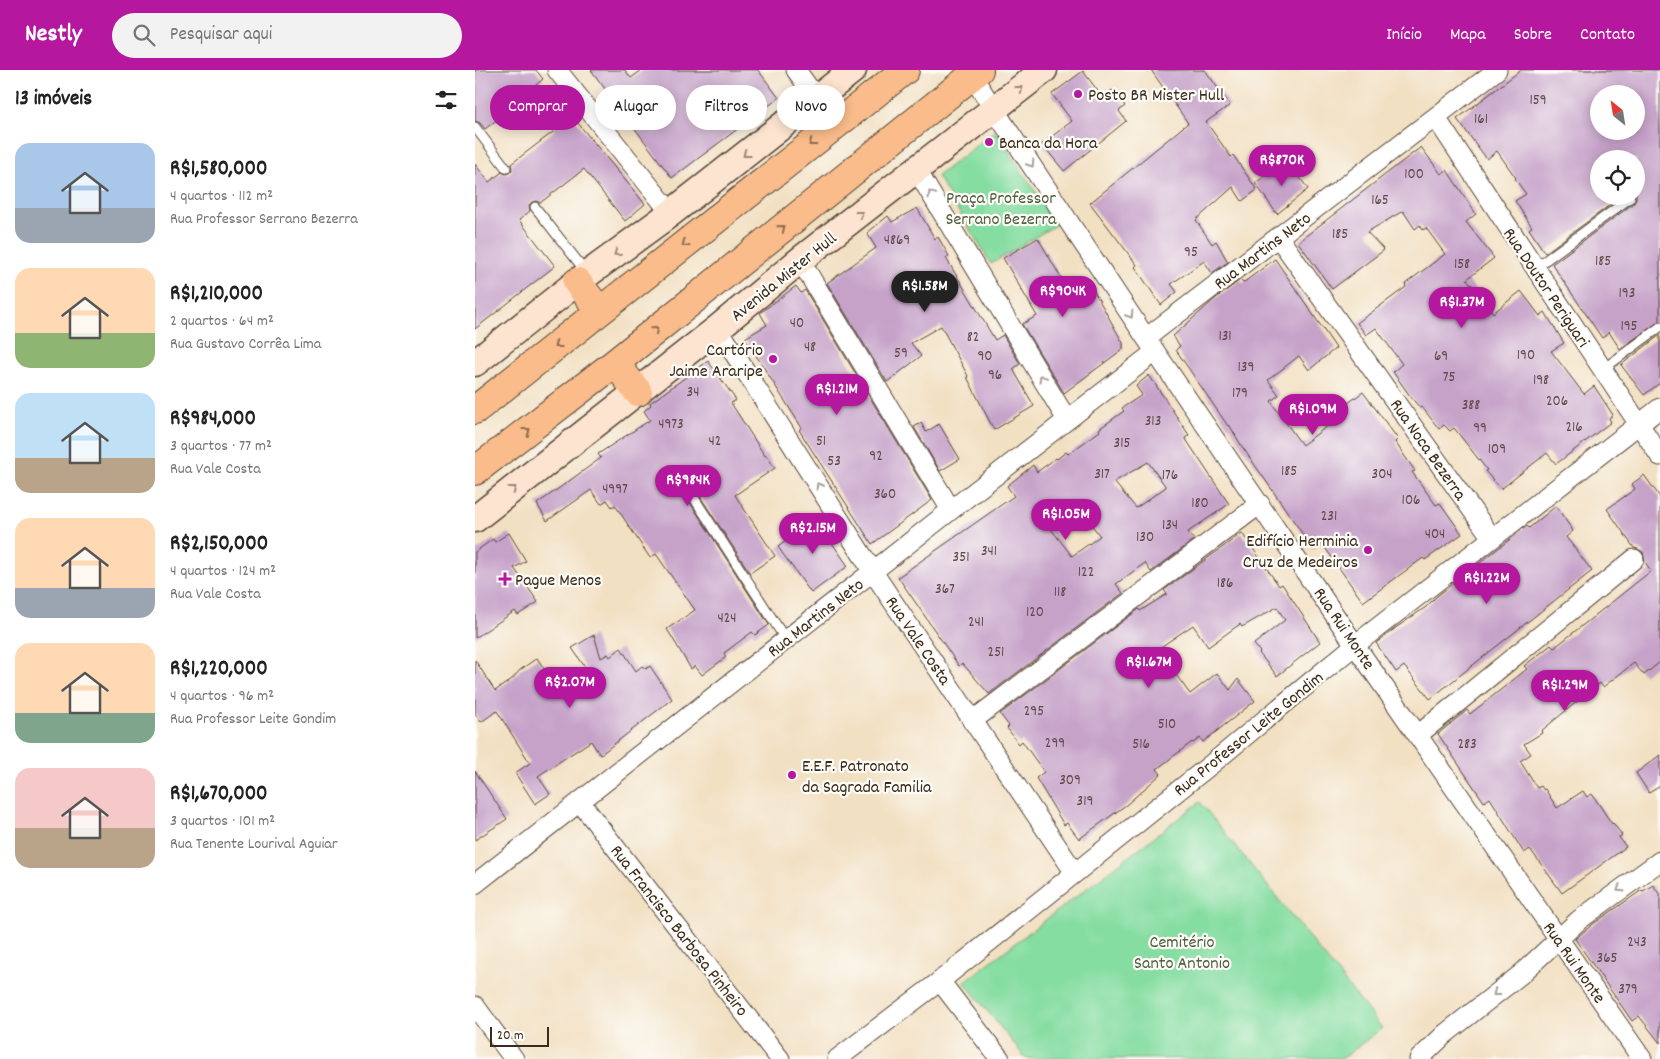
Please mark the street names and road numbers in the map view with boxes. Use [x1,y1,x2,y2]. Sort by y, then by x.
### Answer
street label: Rua Martins Neto [1210,207,1317,297]
street label: Rua Doutor Periguari [1495,223,1594,353]
street label: Avenida Mister Hull [726,227,844,329]
street label: Rua Noca Bezerra [1383,395,1472,507]
street label: Rua Martins Neto [763,573,870,665]
street label: Rua Rui Monte [1306,583,1380,676]
street label: Rua Vale Costa [878,592,956,691]
street label: Rua Professor Leite Gondim [1169,666,1330,803]
street label: Rua Francisco Barbosa Pinheiro [603,840,753,1023]
street label: Rua Rui Monte [1536,918,1610,1009]

